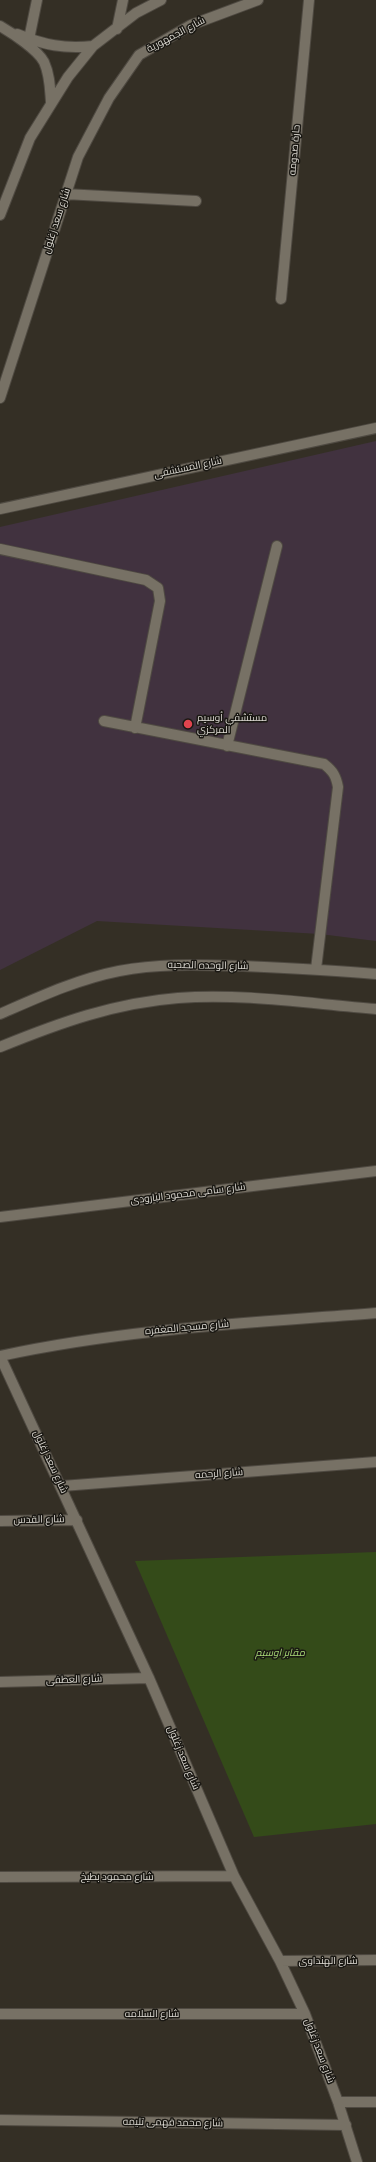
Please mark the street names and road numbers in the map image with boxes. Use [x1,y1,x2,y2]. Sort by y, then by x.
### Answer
street label: شارع الجمهورية [145,15,207,55]
street label: حارة صدومه [287,124,303,176]
street label: شارع سعد زغلول [41,187,73,255]
street label: شارع المستشفى [153,455,223,481]
street label: شارع الوحده الصحيه [168,959,248,973]
street label: شارع سامى محمود البارودى [130,1181,246,1207]
street label: شارع مسجد المغفره [145,1318,229,1338]
street label: شارع سعد زغلول [30,1429,70,1495]
street label: شارع الرحمه [195,1466,243,1482]
street label: شارع القدس [13,1514,65,1526]
street label: شارع العطفى [46,1673,102,1687]
street label: شارع سعد زغلول [164,1724,202,1792]
street label: شارع محمود بطيخ [80,1871,154,1883]
street label: شارع الهنداوى [298,1955,358,1967]
street label: شارع السلامه [125,2008,179,2020]
street label: شارع سعد زغلول [301,2017,337,2085]
street label: شارع محمد فهمى تليمه [123,2116,223,2130]

